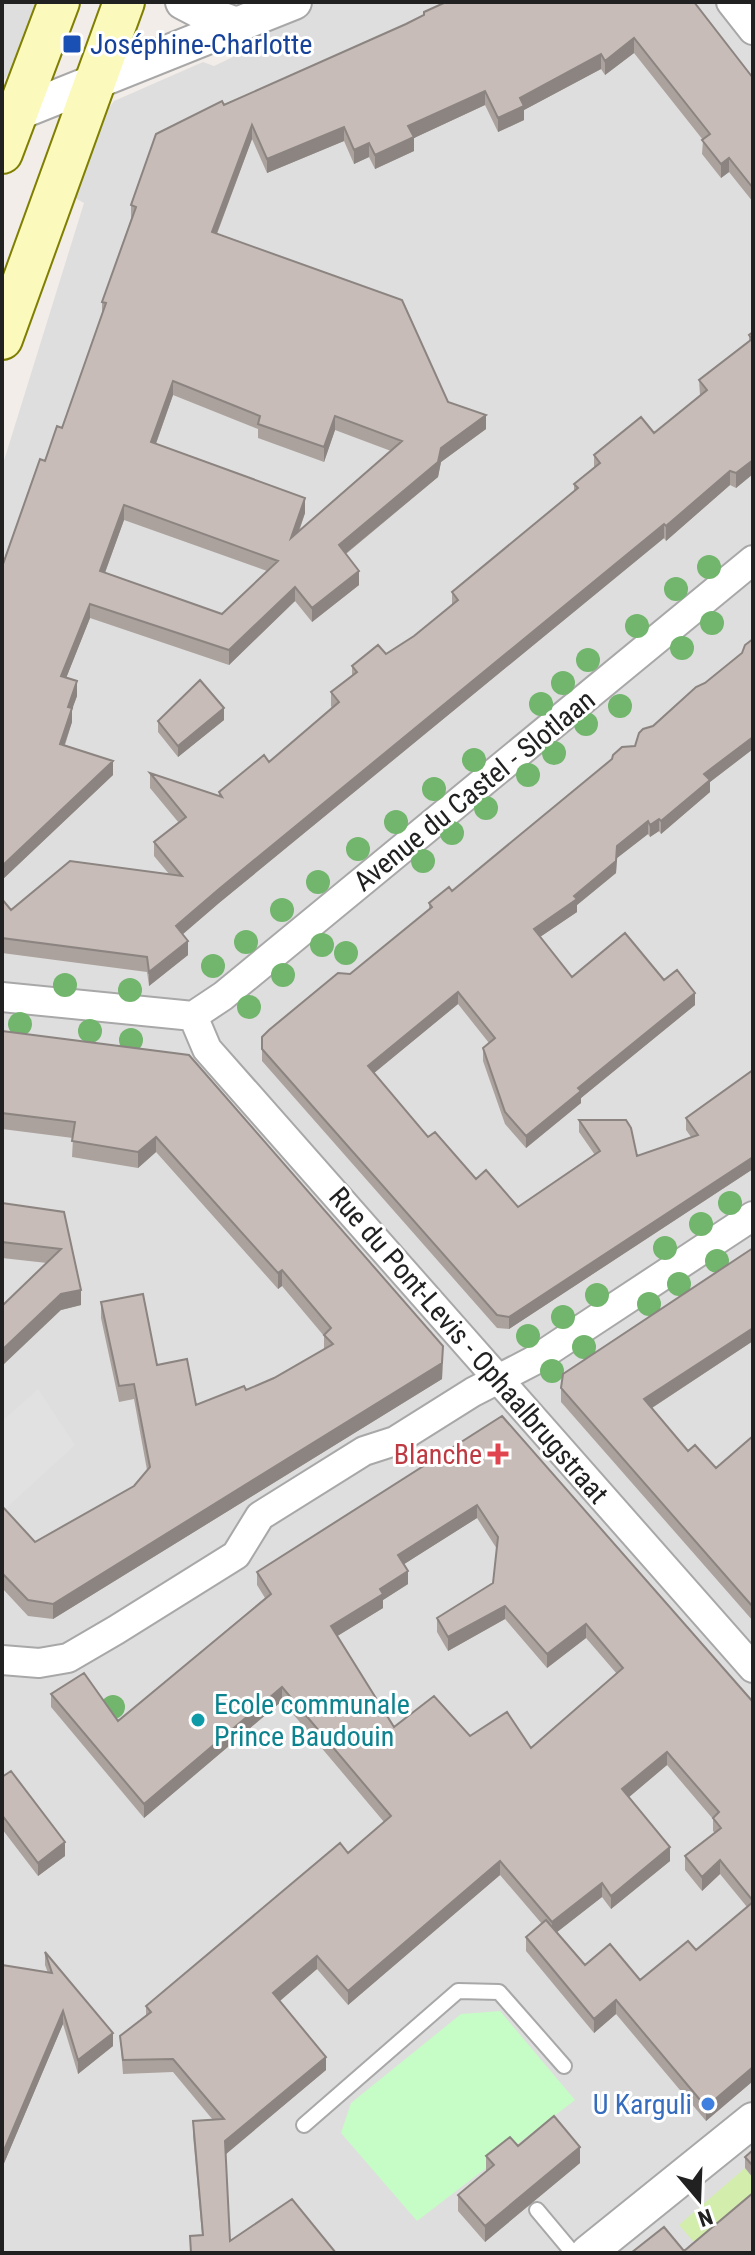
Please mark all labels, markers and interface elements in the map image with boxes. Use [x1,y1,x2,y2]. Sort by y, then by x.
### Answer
place label: Joséphine-Charlotte [90,28,312,61]
marker: Joséphine-Charlotte [61,33,83,55]
street label: Avenue du Castel - Slotlaan [347,683,602,898]
street label: Rue du Pont-Levis - Ophaalbrugstraat [322,1180,615,1510]
place label: Blanche [394,1438,482,1471]
marker: Blanche [489,1445,507,1463]
place label: Ecole communale Prince Baudouin [214,1688,410,1753]
marker: Ecole communale Prince Baudouin [189,1711,207,1729]
place label: U Karguli [593,2088,692,2121]
marker: U Karguli [699,2095,717,2113]
north arrow [659,2159,739,2239]
text: N [695,2203,716,2231]

